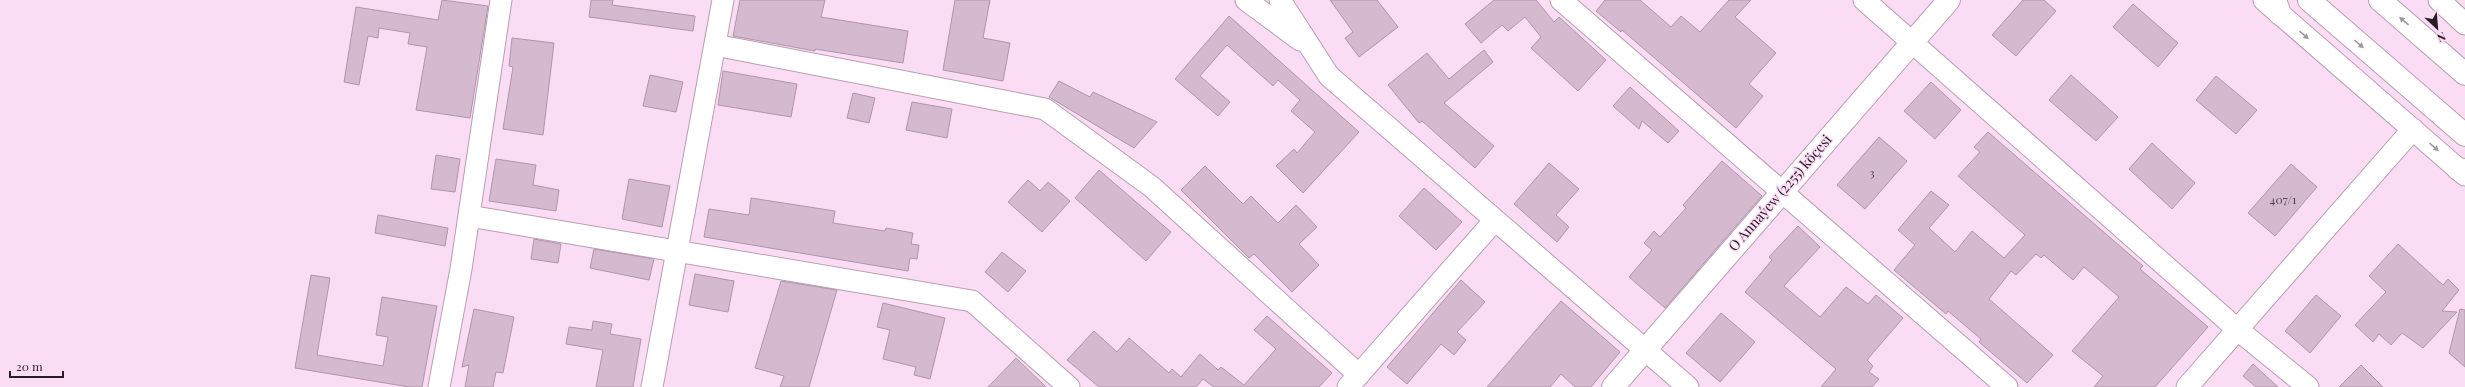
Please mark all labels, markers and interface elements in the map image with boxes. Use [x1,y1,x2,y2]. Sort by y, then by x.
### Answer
north arrow [2417,8,2457,48]
one-way arrow [2399,16,2409,25]
text: N [2435,29,2448,46]
one-way arrow [2299,30,2309,40]
one-way arrow [2354,40,2364,49]
street label: O Annaýew (2255) köçesi [1724,130,1836,255]
one-way arrow [2429,143,2439,152]
house number: 3 [1869,164,1875,180]
house number: 407/1 [2270,191,2297,207]
scale bar [10,353,63,379]
text: 20 m [16,358,43,374]

